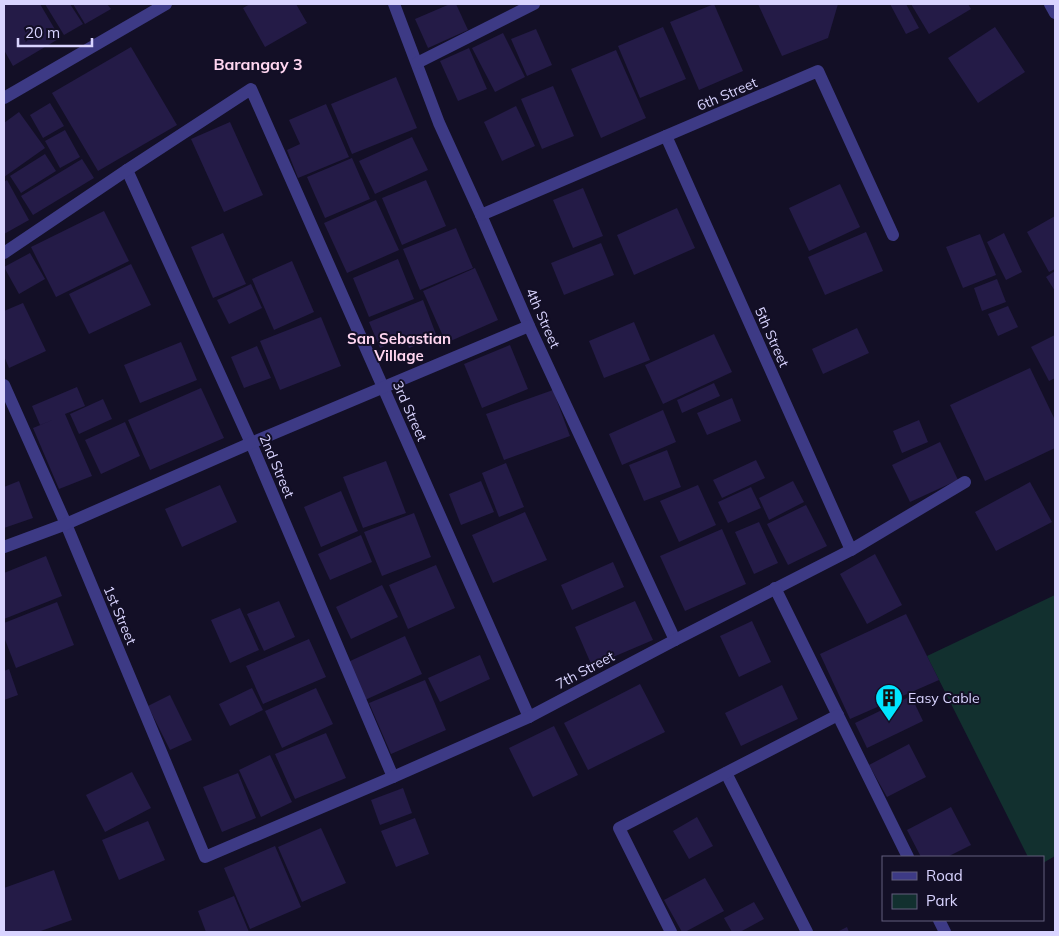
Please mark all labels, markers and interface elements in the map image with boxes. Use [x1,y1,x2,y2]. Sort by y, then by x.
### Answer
scale bar [18,15,91,47]
text: 20 m [25,23,60,42]
district label: Barangay 3 [213,54,303,74]
street label: 6th Street [694,73,760,115]
street label: 4th Street [522,285,564,351]
street label: 5th Street [751,304,793,370]
district label: San Sebastian Village [347,329,451,365]
street label: 3rd Street [389,378,431,444]
street label: 2nd Street [256,431,298,501]
street label: 1st Street [99,583,141,647]
street label: 7th Street [553,647,618,693]
building icon: Easy Cable [874,683,904,722]
place label: Easy Cable [908,689,980,707]
legend [882,856,1044,921]
text: Road [926,866,963,885]
text: Park [926,891,958,910]

